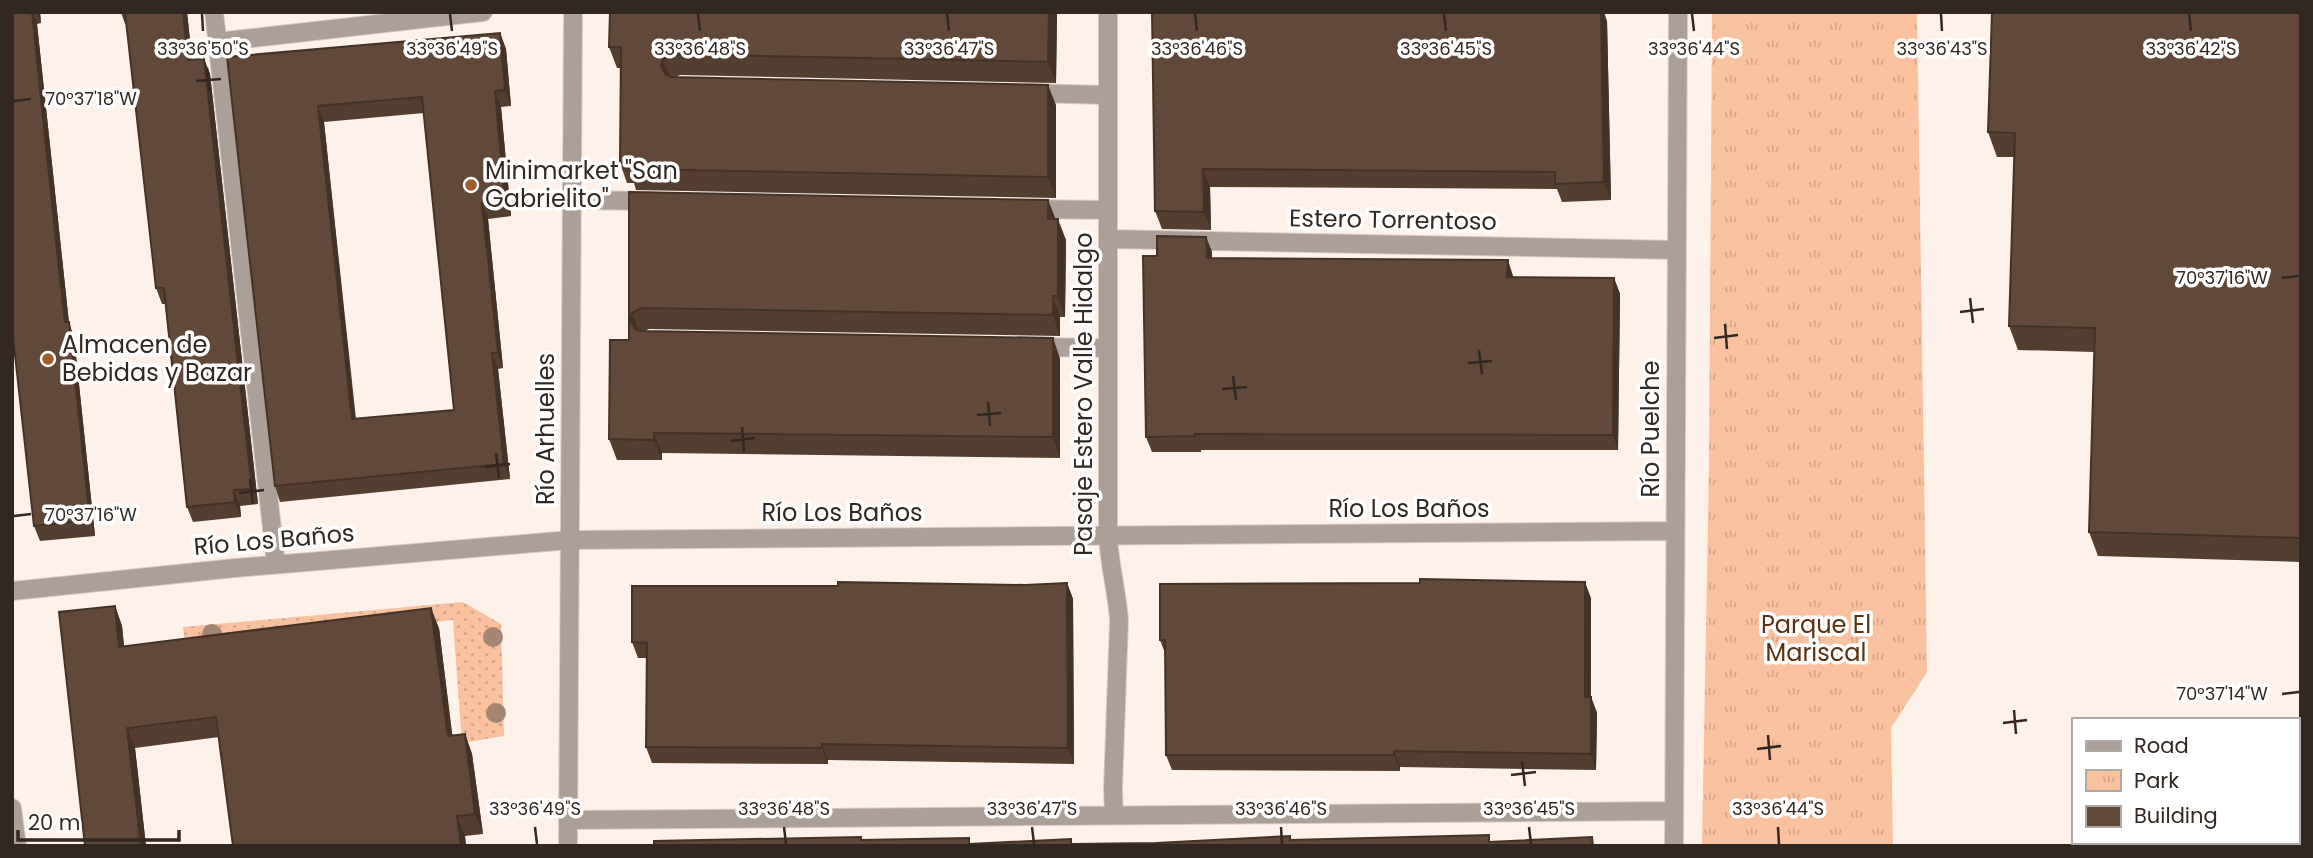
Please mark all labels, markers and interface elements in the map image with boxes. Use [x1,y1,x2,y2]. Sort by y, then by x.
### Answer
text: 33°36'50"S [157,36,249,61]
text: 33°36'49"S [406,36,498,61]
text: 33°36'48"S [654,36,746,61]
text: 33°36'47"S [904,36,994,61]
text: 33°36'46"S [1151,36,1243,61]
text: 33°36'45"S [1400,36,1492,61]
text: 33°36'44"S [1648,36,1740,61]
text: 33°36'43"S [1896,36,1988,61]
text: 33°36'42"S [2146,36,2236,61]
text: 70°37'18"W [45,86,137,111]
place label: Minimarket "San Gabrielito" [485,154,678,215]
marker: Minimarket "San Gabrielito" [463,177,479,193]
street label: Estero Torrentoso [1289,201,1497,238]
street label: Pasaje Estero Valle Hidalgo [1067,232,1100,556]
text: 70°37'16"W [2176,265,2268,290]
place label: Almacen de Bebidas y Bazar [62,328,252,389]
marker: Almacen de Bebidas y Bazar [40,351,56,367]
street label: Río Arhuelles [529,353,562,505]
street label: Río Puelche [1634,360,1667,498]
street label: Río Los Baños [1328,492,1490,525]
street label: Río Los Baños [761,496,923,529]
text: 70°37'16"W [45,502,137,527]
street label: Río Los Baños [192,516,356,563]
park label: Parque El Mariscal [1761,608,1871,669]
text: 70°37'14"W [2176,681,2268,706]
legend [2072,718,2299,844]
text: Road [2134,731,2189,760]
text: Park [2134,766,2179,795]
text: 33°36'49"S [489,796,581,821]
text: 33°36'48"S [738,796,830,821]
text: 33°36'47"S [987,796,1077,821]
text: 33°36'46"S [1235,796,1327,821]
text: 33°36'45"S [1483,796,1575,821]
text: 33°36'44"S [1732,796,1824,821]
scale bar [18,798,178,842]
text: Building [2134,801,2218,830]
text: 20 m [28,808,81,837]

